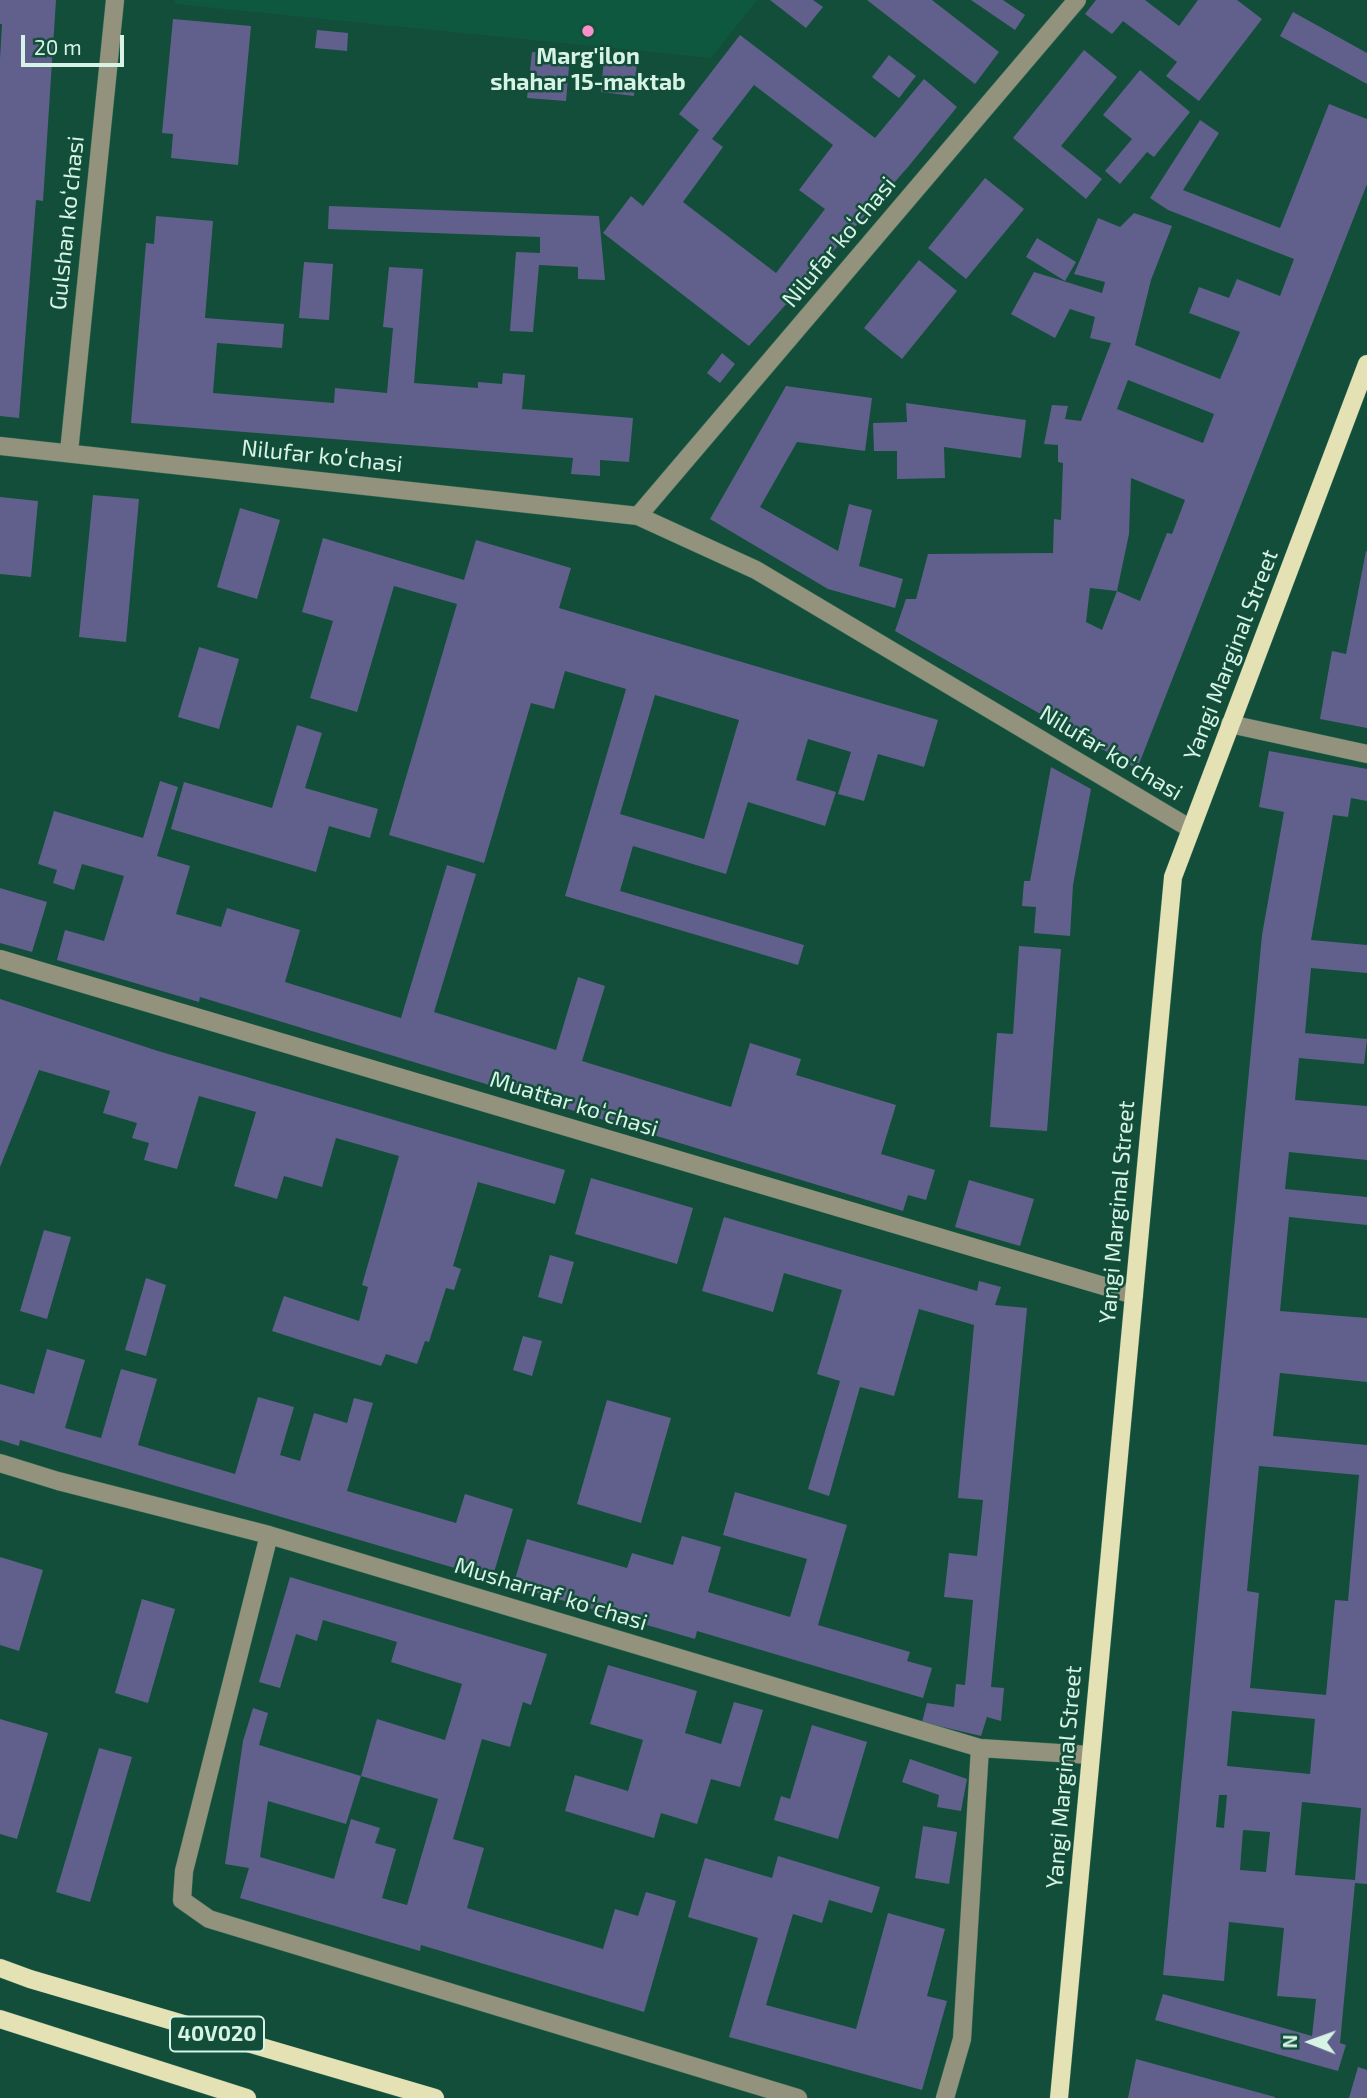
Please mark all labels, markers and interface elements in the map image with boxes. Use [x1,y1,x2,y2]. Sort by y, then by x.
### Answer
scale bar [24,21,128,65]
marker: Marg'ilon shahar 15-maktab [580,23,596,39]
text: 20 m [34,34,82,59]
place label: Marg'ilon shahar 15-maktab [490,42,686,96]
street label: Gulshan koʻchasi [44,135,90,311]
street label: Nilufar koʻchasi [776,171,902,313]
street label: Nilufar koʻchasi [240,434,404,478]
street label: Yangi Marginal Street [1178,546,1284,764]
street label: Nilufar koʻchasi [1035,699,1187,807]
street label: Muattar koʻchasi [486,1065,662,1143]
street label: Yangi Marginal Street [1094,1099,1140,1325]
street label: Musharraf koʻchasi [451,1552,651,1636]
street label: Yangi Marginal Street [1041,1664,1087,1890]
north arrow [1276,2007,1346,2077]
road number: 40V020 [170,2016,264,2052]
text: N [1278,2035,1301,2049]

